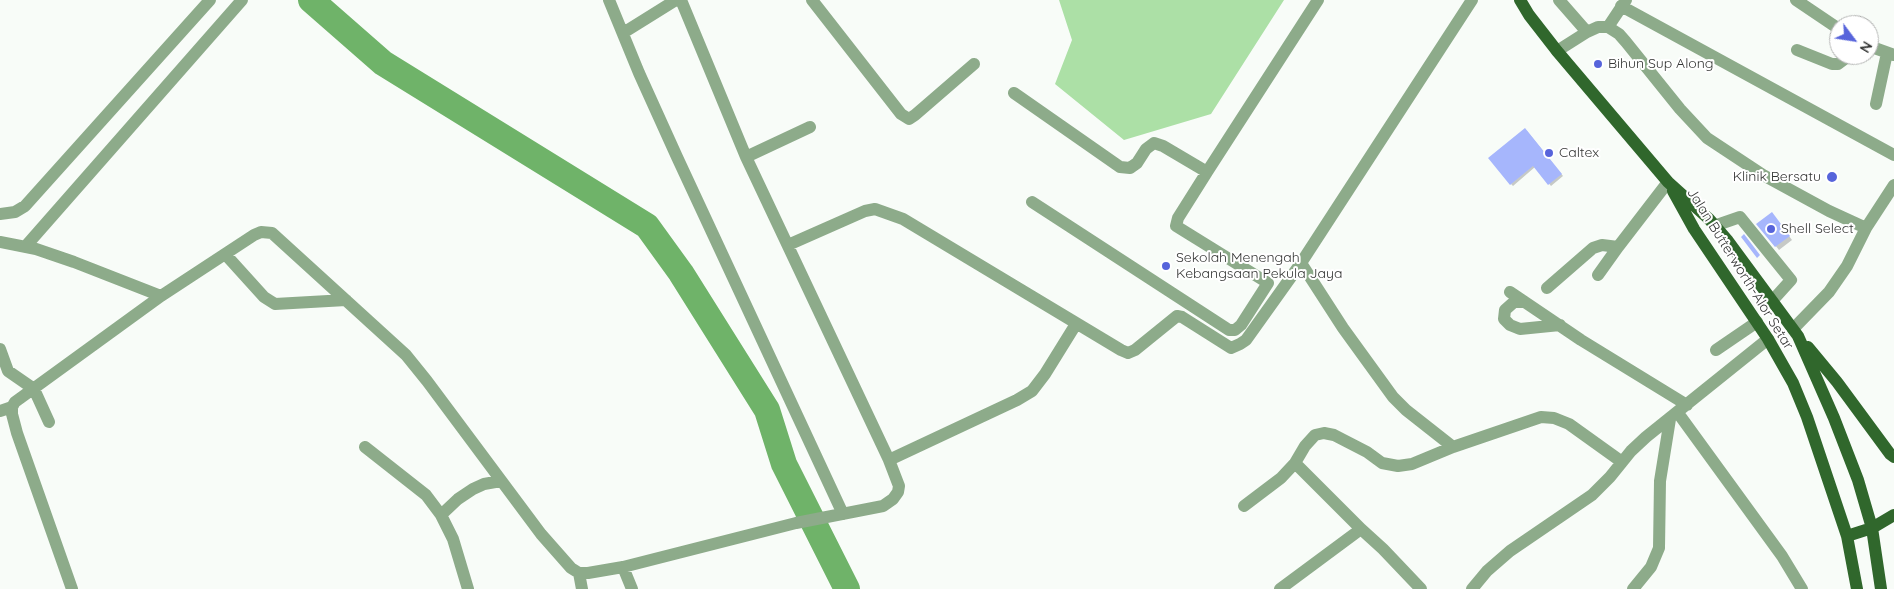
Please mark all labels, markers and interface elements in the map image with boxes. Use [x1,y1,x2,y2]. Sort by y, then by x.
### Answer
north arrow [1829,15,1879,65]
text: N [1856,38,1876,56]
place label: Bihun Sup Along [1608,56,1714,72]
marker: Bihun Sup Along [1592,58,1604,70]
place label: Caltex [1559,145,1599,161]
marker: Caltex [1543,147,1555,159]
place label: Klinik Bersatu [1733,169,1821,185]
marker: Klinik Bersatu [1825,170,1839,184]
street label: Jalan Butterworth-Alor Setar [1683,185,1797,353]
place label: Shell Select [1781,221,1854,237]
marker: Shell Select [1765,223,1777,235]
place label: Sekolah Menengah Kebangsaan Pekula Jaya [1176,250,1342,282]
marker: Sekolah Menengah Kebangsaan Pekula Jaya [1160,260,1172,272]

